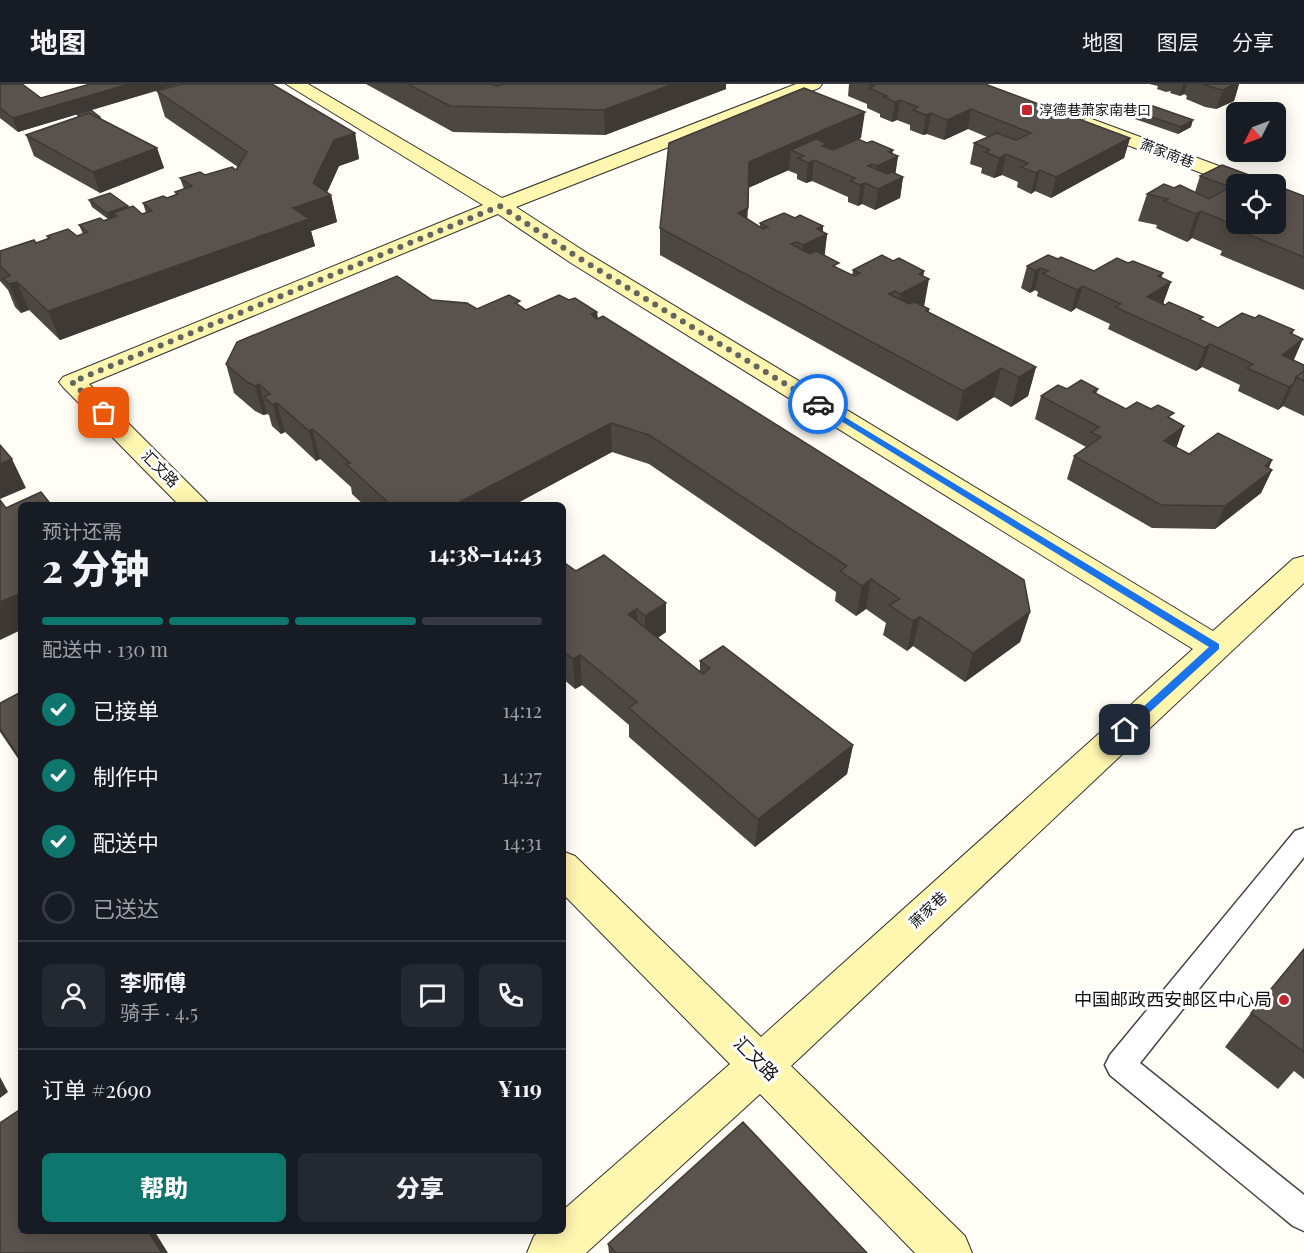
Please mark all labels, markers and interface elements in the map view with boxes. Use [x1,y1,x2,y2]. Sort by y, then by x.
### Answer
text: 地图 [30,23,86,60]
text: 地图 [1082,27,1124,55]
text: 图层 [1157,27,1199,55]
text: 分享 [1232,27,1274,55]
place label: 淳德巷萧家南巷口 [1039,100,1151,119]
north arrow [1226,102,1286,162]
map controls [1226,102,1286,234]
marker: 淳德巷萧家南巷口 [1020,103,1034,117]
street label: 萧家南巷 [1138,134,1197,171]
button: locate [1226,174,1286,234]
courier [788,374,848,434]
pin [78,387,129,438]
icon: car [802,388,835,421]
icon: bag [87,396,120,429]
street label: 汇文路 [138,445,184,491]
text: 预计还需 [42,517,122,544]
text: 14:38–14:43 [429,538,542,568]
text: 2 分钟 [42,541,149,593]
text: 配送中 · 130 m [42,635,168,662]
icon: check [42,693,75,726]
text: 已接单 [93,695,159,725]
text: 14:12 [502,696,542,723]
pin [1099,704,1150,755]
icon: home [1108,713,1141,746]
icon: check [42,759,75,792]
text: 制作中 [93,761,159,791]
text: 14:27 [502,762,542,789]
icon: check [42,825,75,858]
text: 配送中 [93,827,159,857]
text: 14:31 [503,828,542,855]
street label: 萧家巷 [904,887,951,932]
text: 已送达 [93,893,159,923]
button: person [42,964,105,1027]
button: chat [401,964,464,1027]
button: phone [479,964,542,1027]
text: 李师傅 [120,967,186,997]
place label: 中国邮政西安邮区中心局 [1074,987,1272,1011]
marker: 中国邮政西安邮区中心局 [1277,993,1291,1007]
text: 骑手 · 4.5 [120,998,198,1025]
street label: 汇文路 [729,1031,784,1086]
text: ¥119 [498,1073,542,1103]
text: 订单 #2690 [42,1074,152,1104]
button: 帮助 [42,1153,286,1222]
button: 分享 [298,1153,542,1222]

